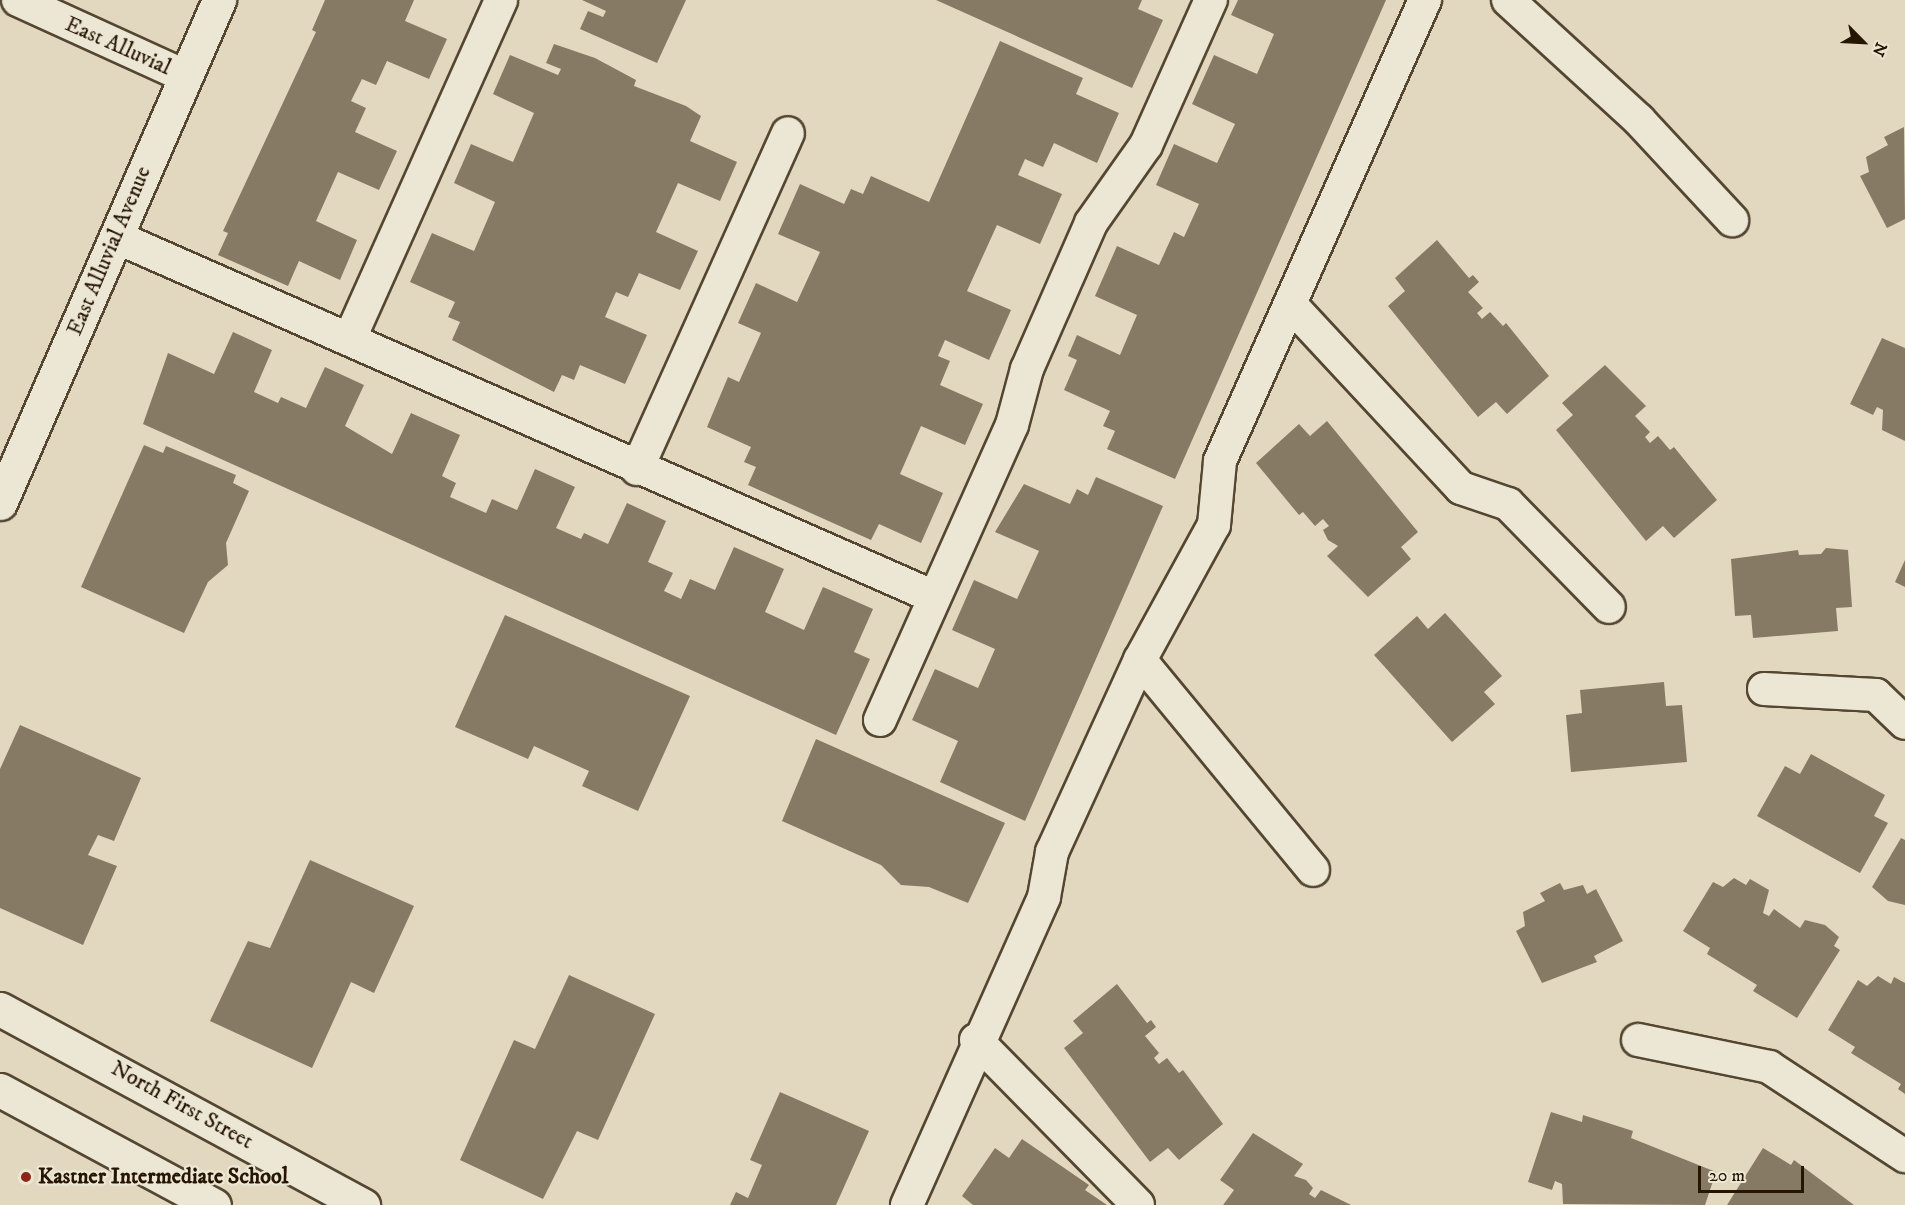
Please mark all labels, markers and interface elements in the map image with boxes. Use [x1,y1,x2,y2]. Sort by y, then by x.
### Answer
street label: East Alluvial [61,11,175,81]
north arrow [1833,12,1893,72]
text: N [1868,39,1891,59]
street label: East Alluvial Avenue [61,162,157,340]
street label: North First Street [106,1055,258,1155]
scale bar [1701,1154,1808,1192]
place label: Kastner Intermediate School [38,1164,288,1190]
text: 20 m [1709,1165,1745,1187]
marker: Kastner Intermediate School [19,1170,33,1184]

